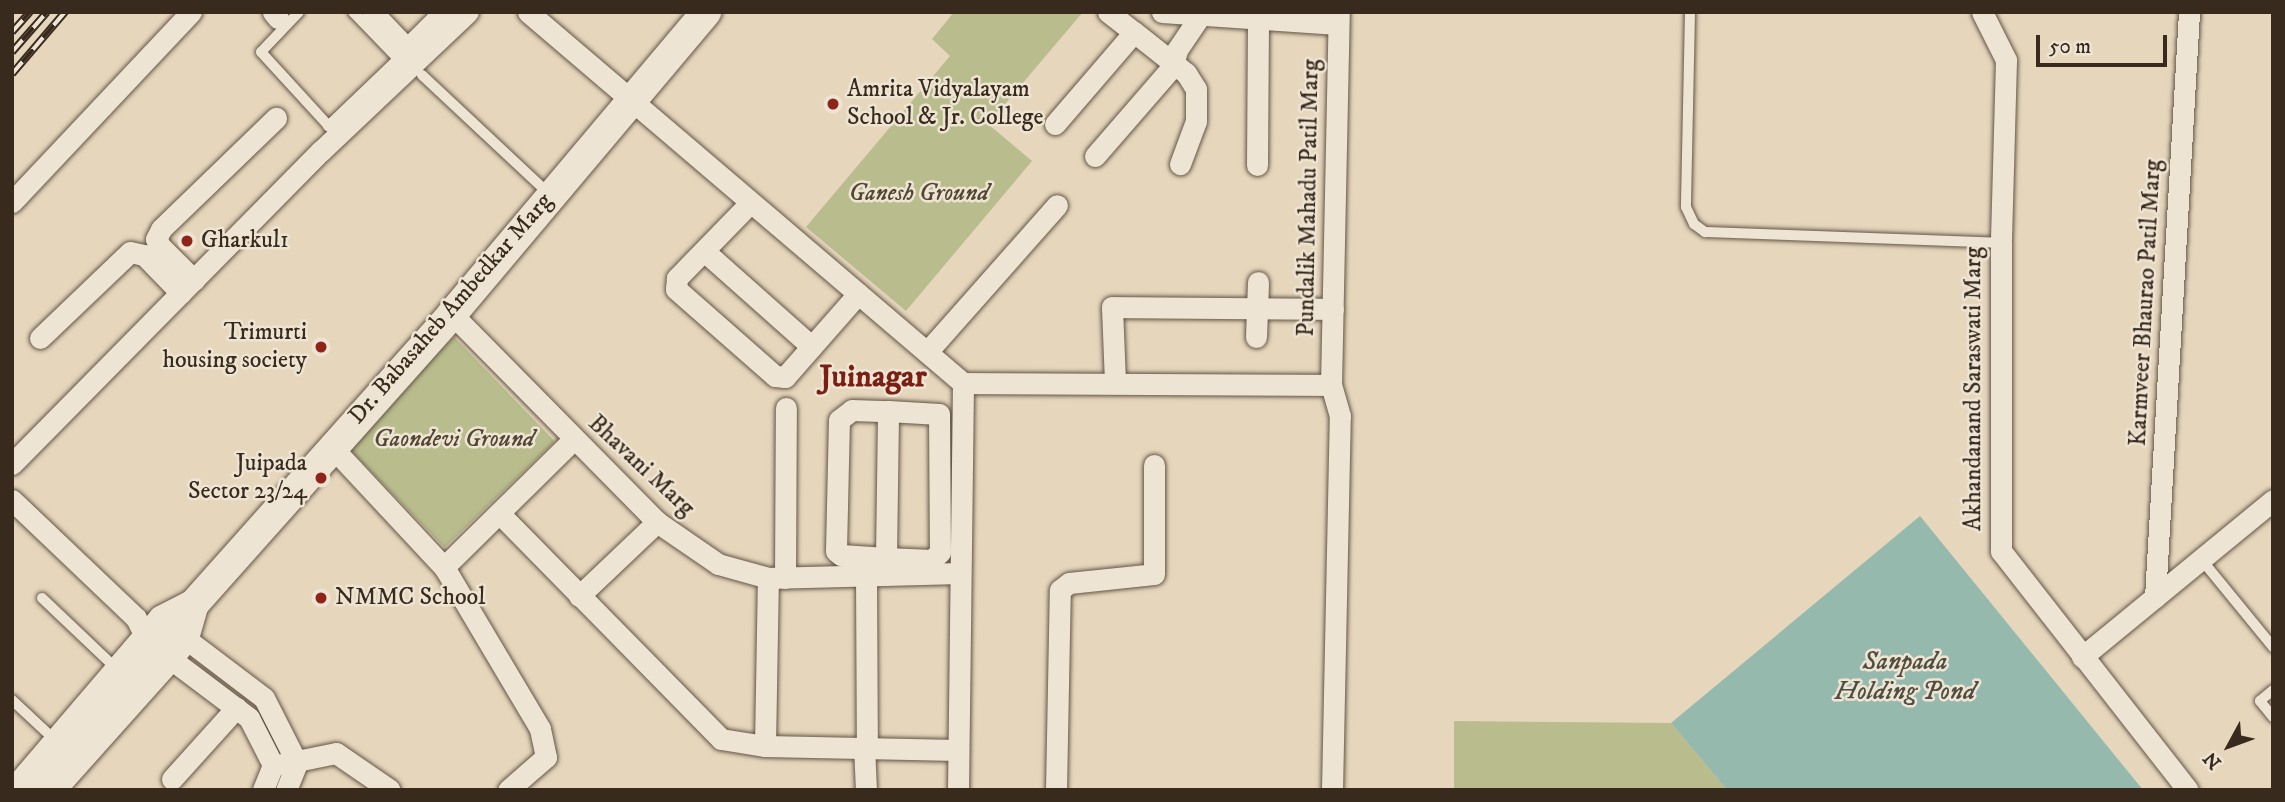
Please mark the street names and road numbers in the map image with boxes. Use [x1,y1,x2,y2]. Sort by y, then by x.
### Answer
street label: Pundalik Mahadu Patil Marg [1292,59,1326,337]
street label: Karmveer Bhaurao Patil Marg [2124,159,2168,447]
street label: Dr. Babasaheb Ambedkar Marg [343,188,559,430]
street label: Akhandanand Saraswati Marg [1960,247,1988,531]
street label: Bhavani Marg [582,409,700,523]

